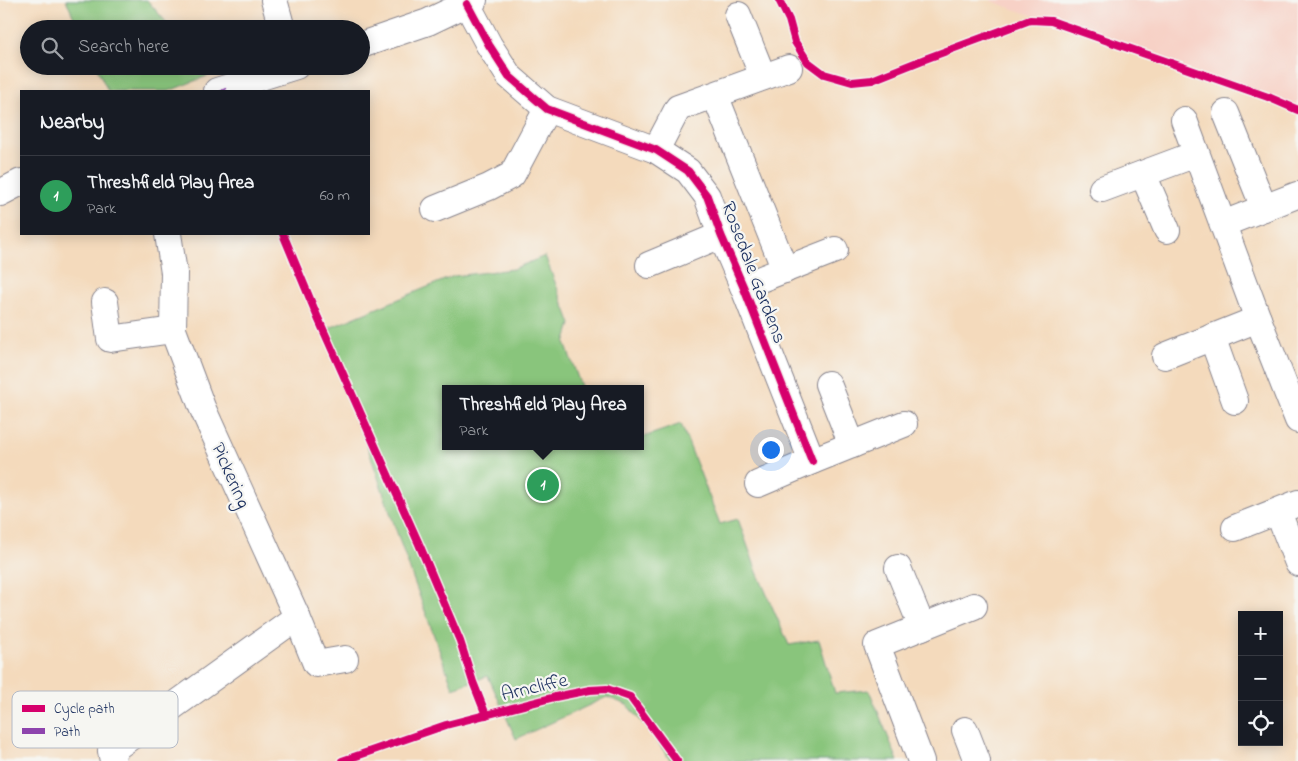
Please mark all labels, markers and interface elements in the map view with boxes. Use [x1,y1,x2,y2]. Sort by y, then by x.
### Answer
search box [20,20,370,75]
icon: search [38,34,66,62]
text: Search here [78,34,169,61]
text: Nearby [40,108,104,138]
text: Threshfield Play Area [87,170,254,197]
text: 1 [53,184,59,208]
text: 60 m [320,184,350,208]
text: Park [87,197,116,221]
street label: Rosedale Gardens [712,198,793,348]
popup [442,385,644,450]
text: Threshfield Play Area [459,392,627,419]
text: Park [459,419,488,443]
your location [758,437,784,463]
street label: Pickering [201,438,257,514]
pin: 1 [527,466,559,504]
map controls [1238,611,1283,746]
button: + [1238,611,1283,656]
button: − [1238,656,1283,701]
street label: Arncliffe [498,667,571,710]
legend [12,691,178,748]
text: Cycle path [54,699,115,721]
button: locate [1238,701,1283,746]
text: Path [54,722,80,743]

